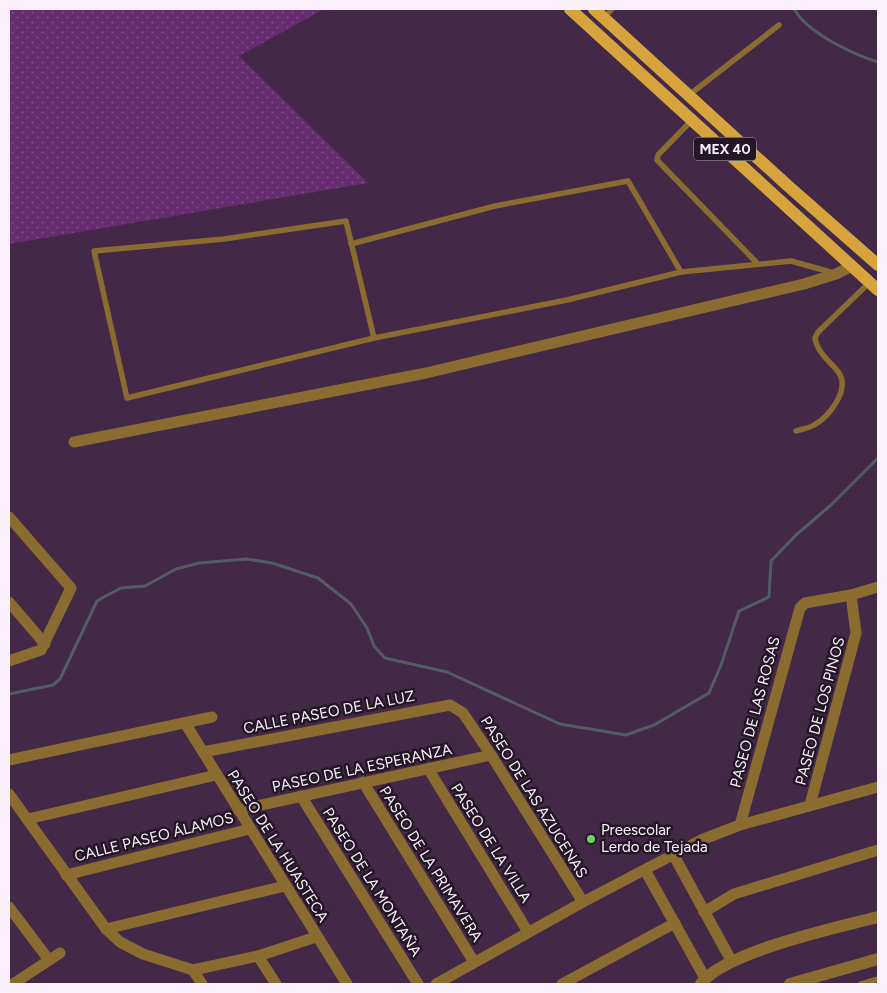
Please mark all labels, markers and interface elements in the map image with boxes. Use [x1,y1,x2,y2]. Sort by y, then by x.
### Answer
road number: MEX 40 [694,138,756,160]
street label: PASEO DE LAS ROSAS [726,634,784,790]
street label: PASEO DE LOS PINOS [792,635,848,787]
street label: CALLE PASEO DE LA LUZ [242,687,416,737]
street label: PASEO DE LAS AZUCENAS [477,713,591,881]
street label: PASEO DE LA ESPERANZA [270,740,454,796]
street label: PASEO DE LA HUASTECA [224,767,332,925]
street label: PASEO DE LA VILLA [447,780,535,906]
street label: PASEO DE LA PRIMAVERA [376,783,486,945]
street label: PASEO DE LA MONTAÑA [319,804,425,960]
street label: CALLE PASEO ÁLAMOS [73,809,235,865]
place label: Preescolar Lerdo de Tejada [601,821,708,856]
marker: Preescolar Lerdo de Tejada [585,833,597,845]

